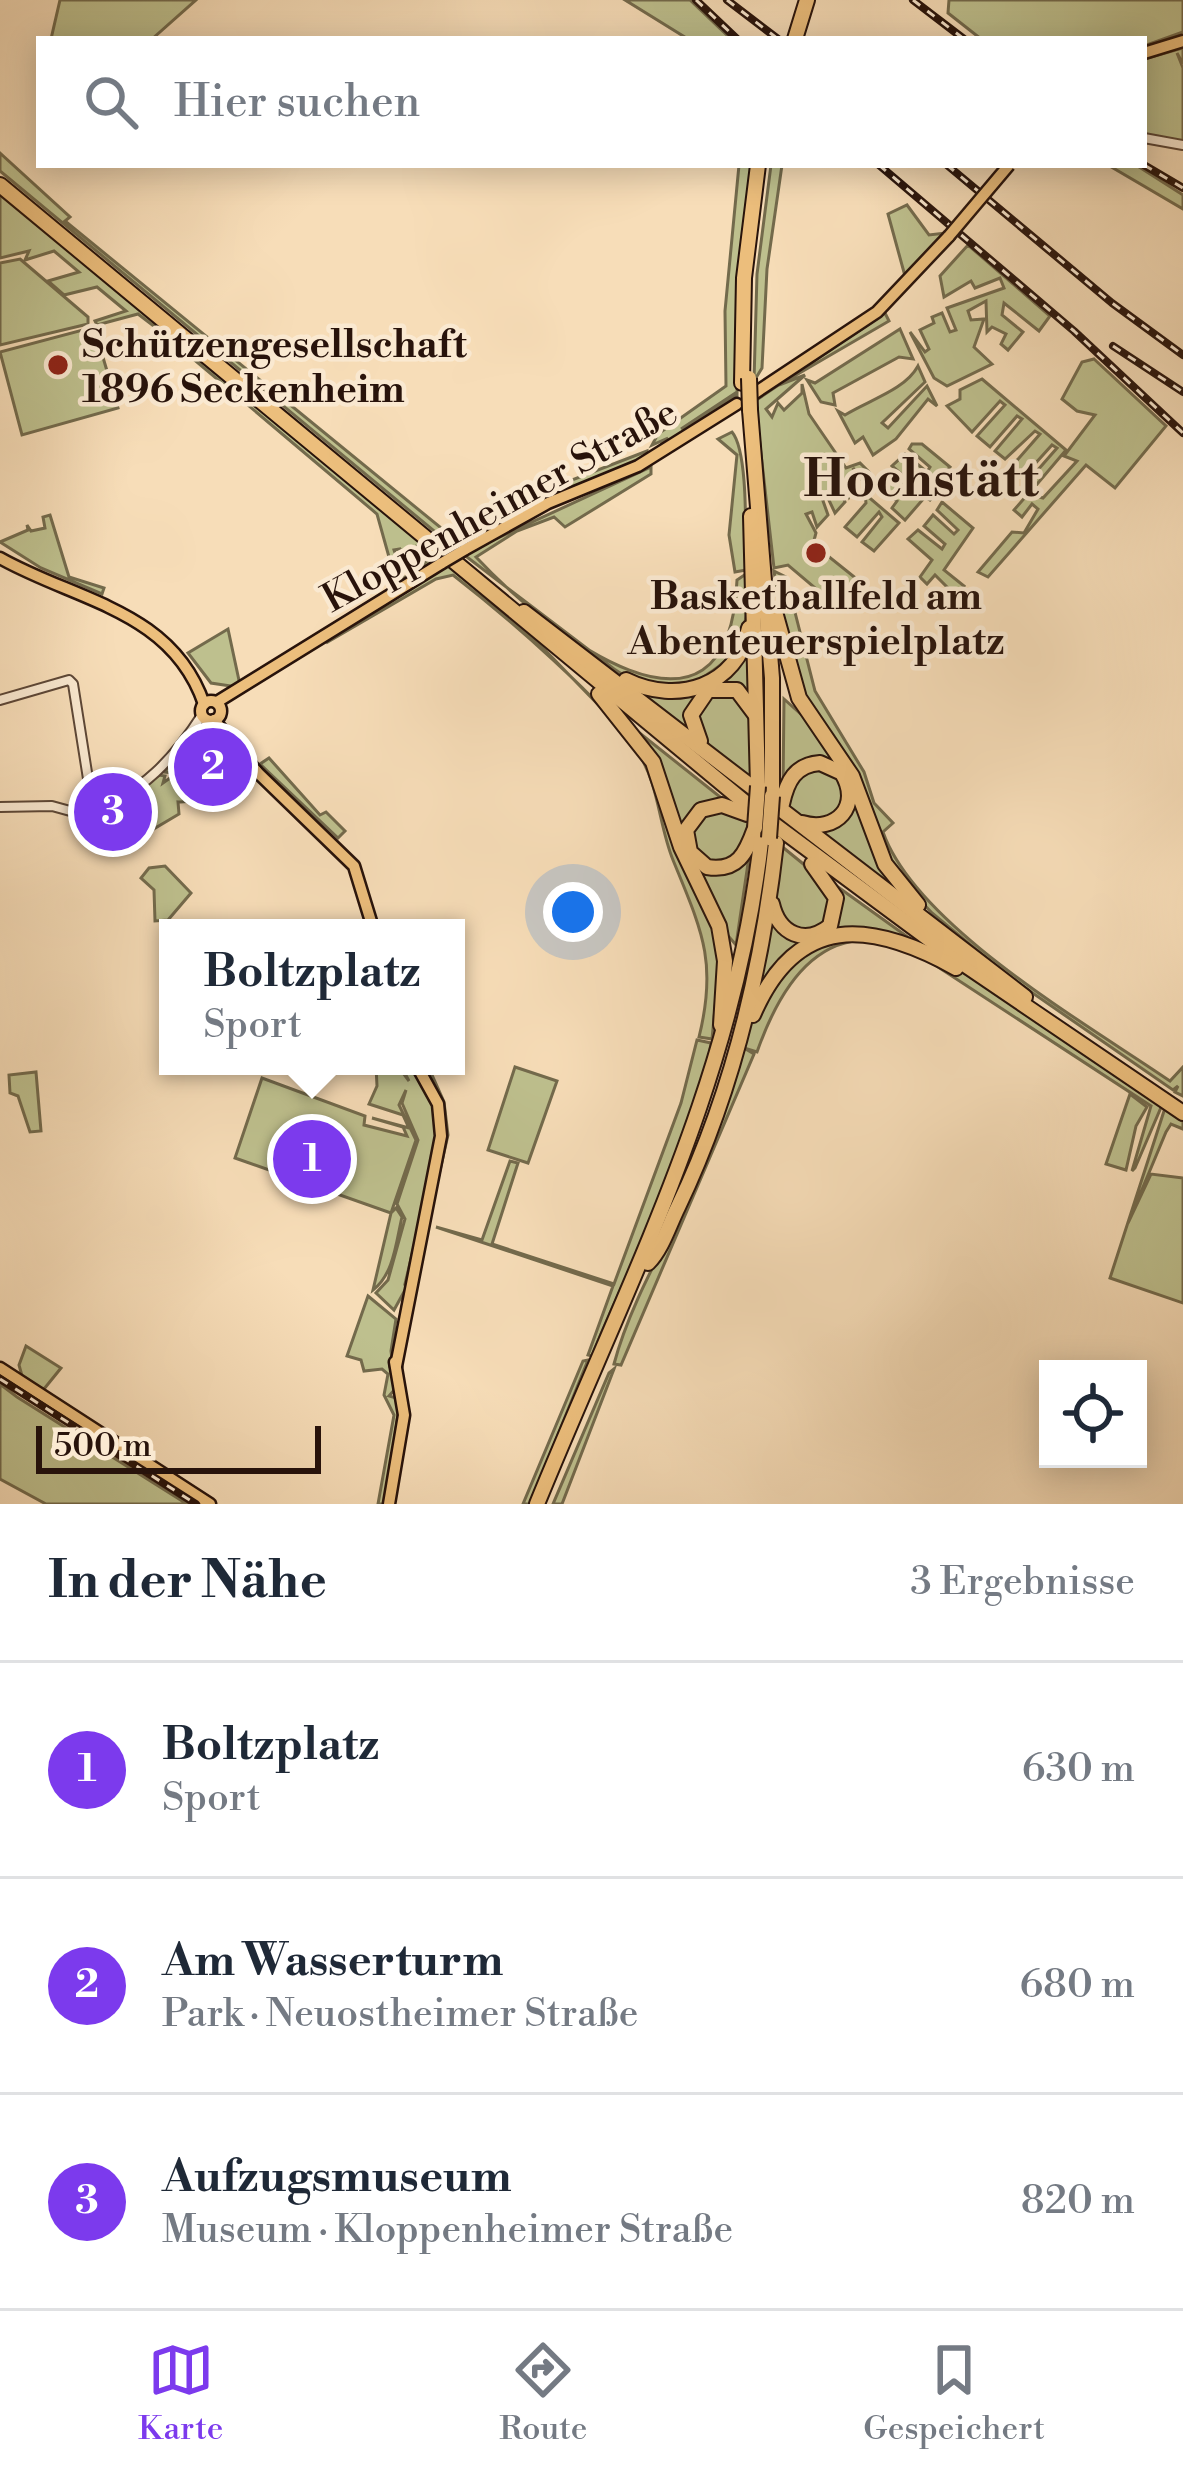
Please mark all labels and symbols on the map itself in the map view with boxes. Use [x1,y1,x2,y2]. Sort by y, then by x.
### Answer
place label: Schützengesellschaft 1896 Seckenheim [82,321,468,415]
marker: Schützengesellschaft 1896 Seckenheim [45,352,71,378]
street label: Kloppenheimer Straße [314,388,686,624]
district label: Hochstätt [803,449,1040,513]
marker: Basketballfeld am Abenteuerspielplatz [803,540,829,566]
place label: Basketballfeld am Abenteuerspielplatz [626,573,1005,667]
pin: 2 [174,722,252,812]
pin: 3 [74,767,152,857]
your location [543,882,603,942]
pin: 1 [273,1114,351,1204]
scale bar [36,1420,321,1473]

